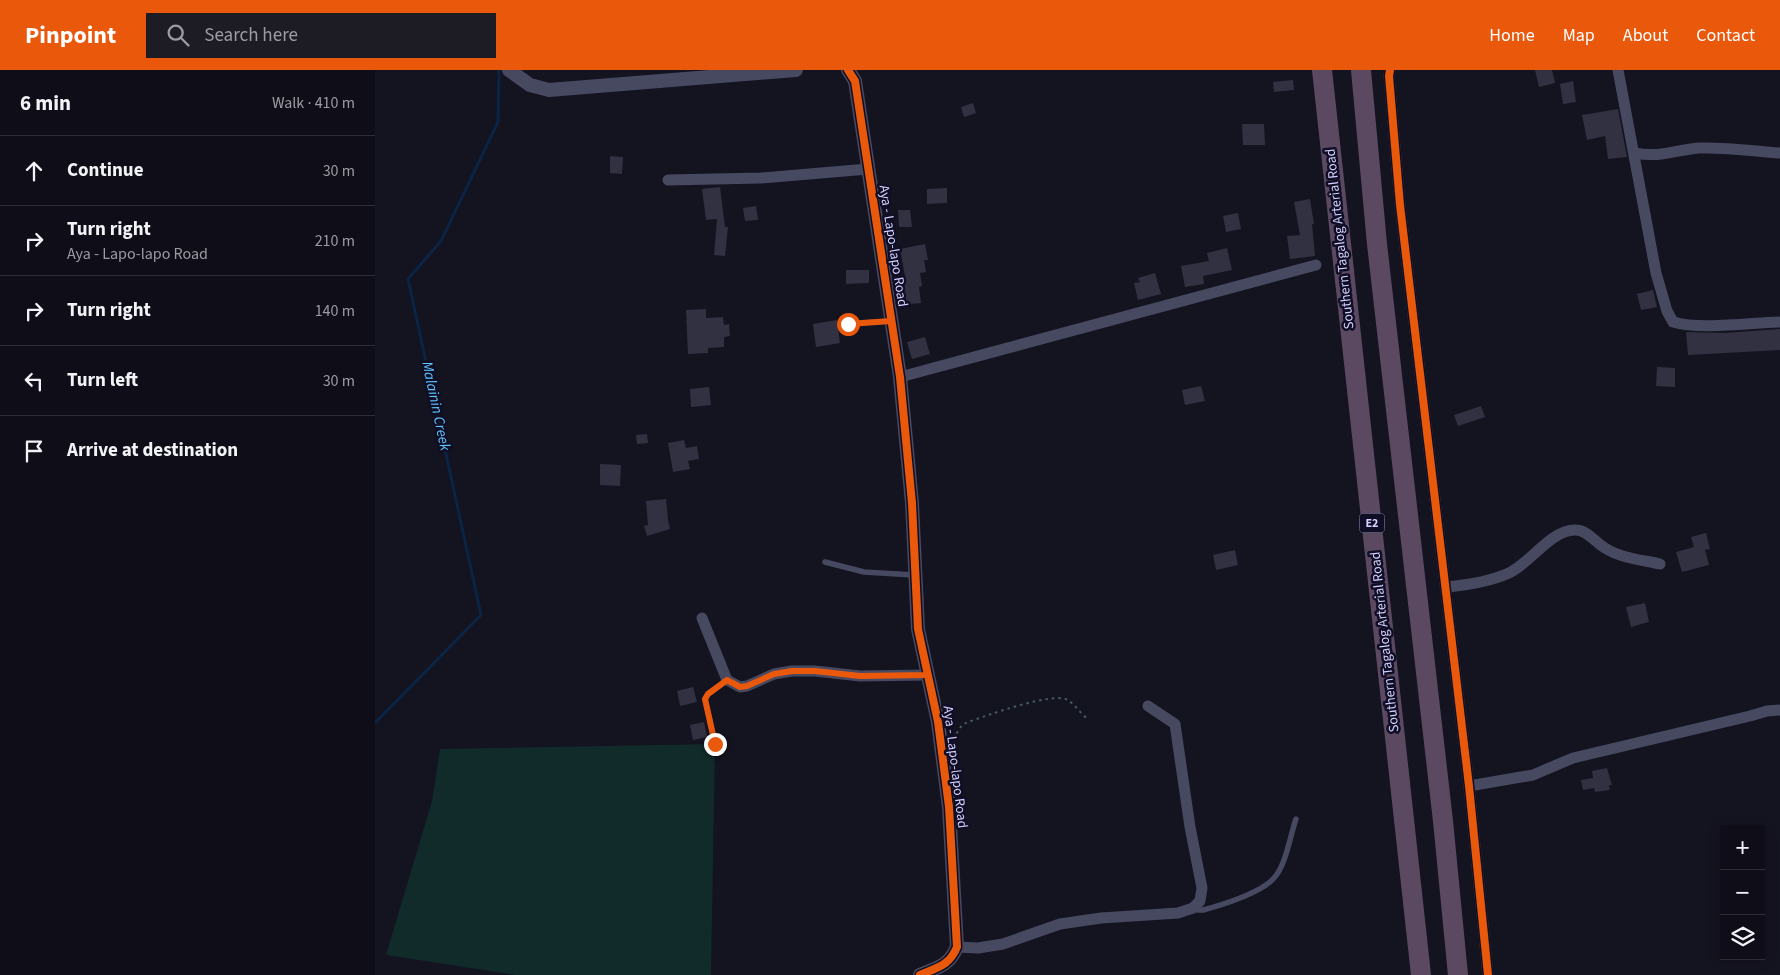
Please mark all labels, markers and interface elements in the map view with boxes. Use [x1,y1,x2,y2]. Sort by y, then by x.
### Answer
search box [146,13,496,58]
text: Pinpoint [25,18,116,53]
icon: search [164,21,192,49]
text: Search here [204,22,298,49]
text: Home [1489,23,1535,48]
text: Map [1563,23,1595,48]
text: About [1623,23,1668,48]
text: Contact [1696,23,1755,48]
text: 6 min [20,88,71,118]
text: Walk · 410 m [272,92,355,114]
street label: Southern Tagalog Arterial Road [1321,148,1359,330]
icon: ahead [20,157,48,185]
text: Continue [67,157,144,184]
text: 30 m [323,160,355,182]
street label: Aya - Lapo-lapo Road [873,184,913,308]
text: Turn right [67,216,151,243]
icon: right [20,227,48,255]
text: 210 m [315,230,355,252]
text: Aya - Lapo-lapo Road [67,243,208,265]
icon: right [20,297,48,325]
text: Turn right [67,297,151,324]
text: 140 m [315,300,355,322]
route start [837,313,860,336]
water label: Malainin Creek [416,359,456,454]
icon: left [20,367,48,395]
text: Turn left [67,367,138,394]
text: 30 m [323,370,355,392]
icon: arrive [20,437,48,465]
text: Arrive at destination [67,437,238,464]
road number: E2 [1359,513,1385,532]
street label: Southern Tagalog Arterial Road [1366,551,1404,733]
street label: Aya - Lapo-lapo Road [938,705,972,829]
route end [704,733,727,756]
map controls [1720,825,1765,960]
button: + [1720,825,1765,870]
button: − [1720,870,1765,915]
button: layers [1720,915,1765,960]

